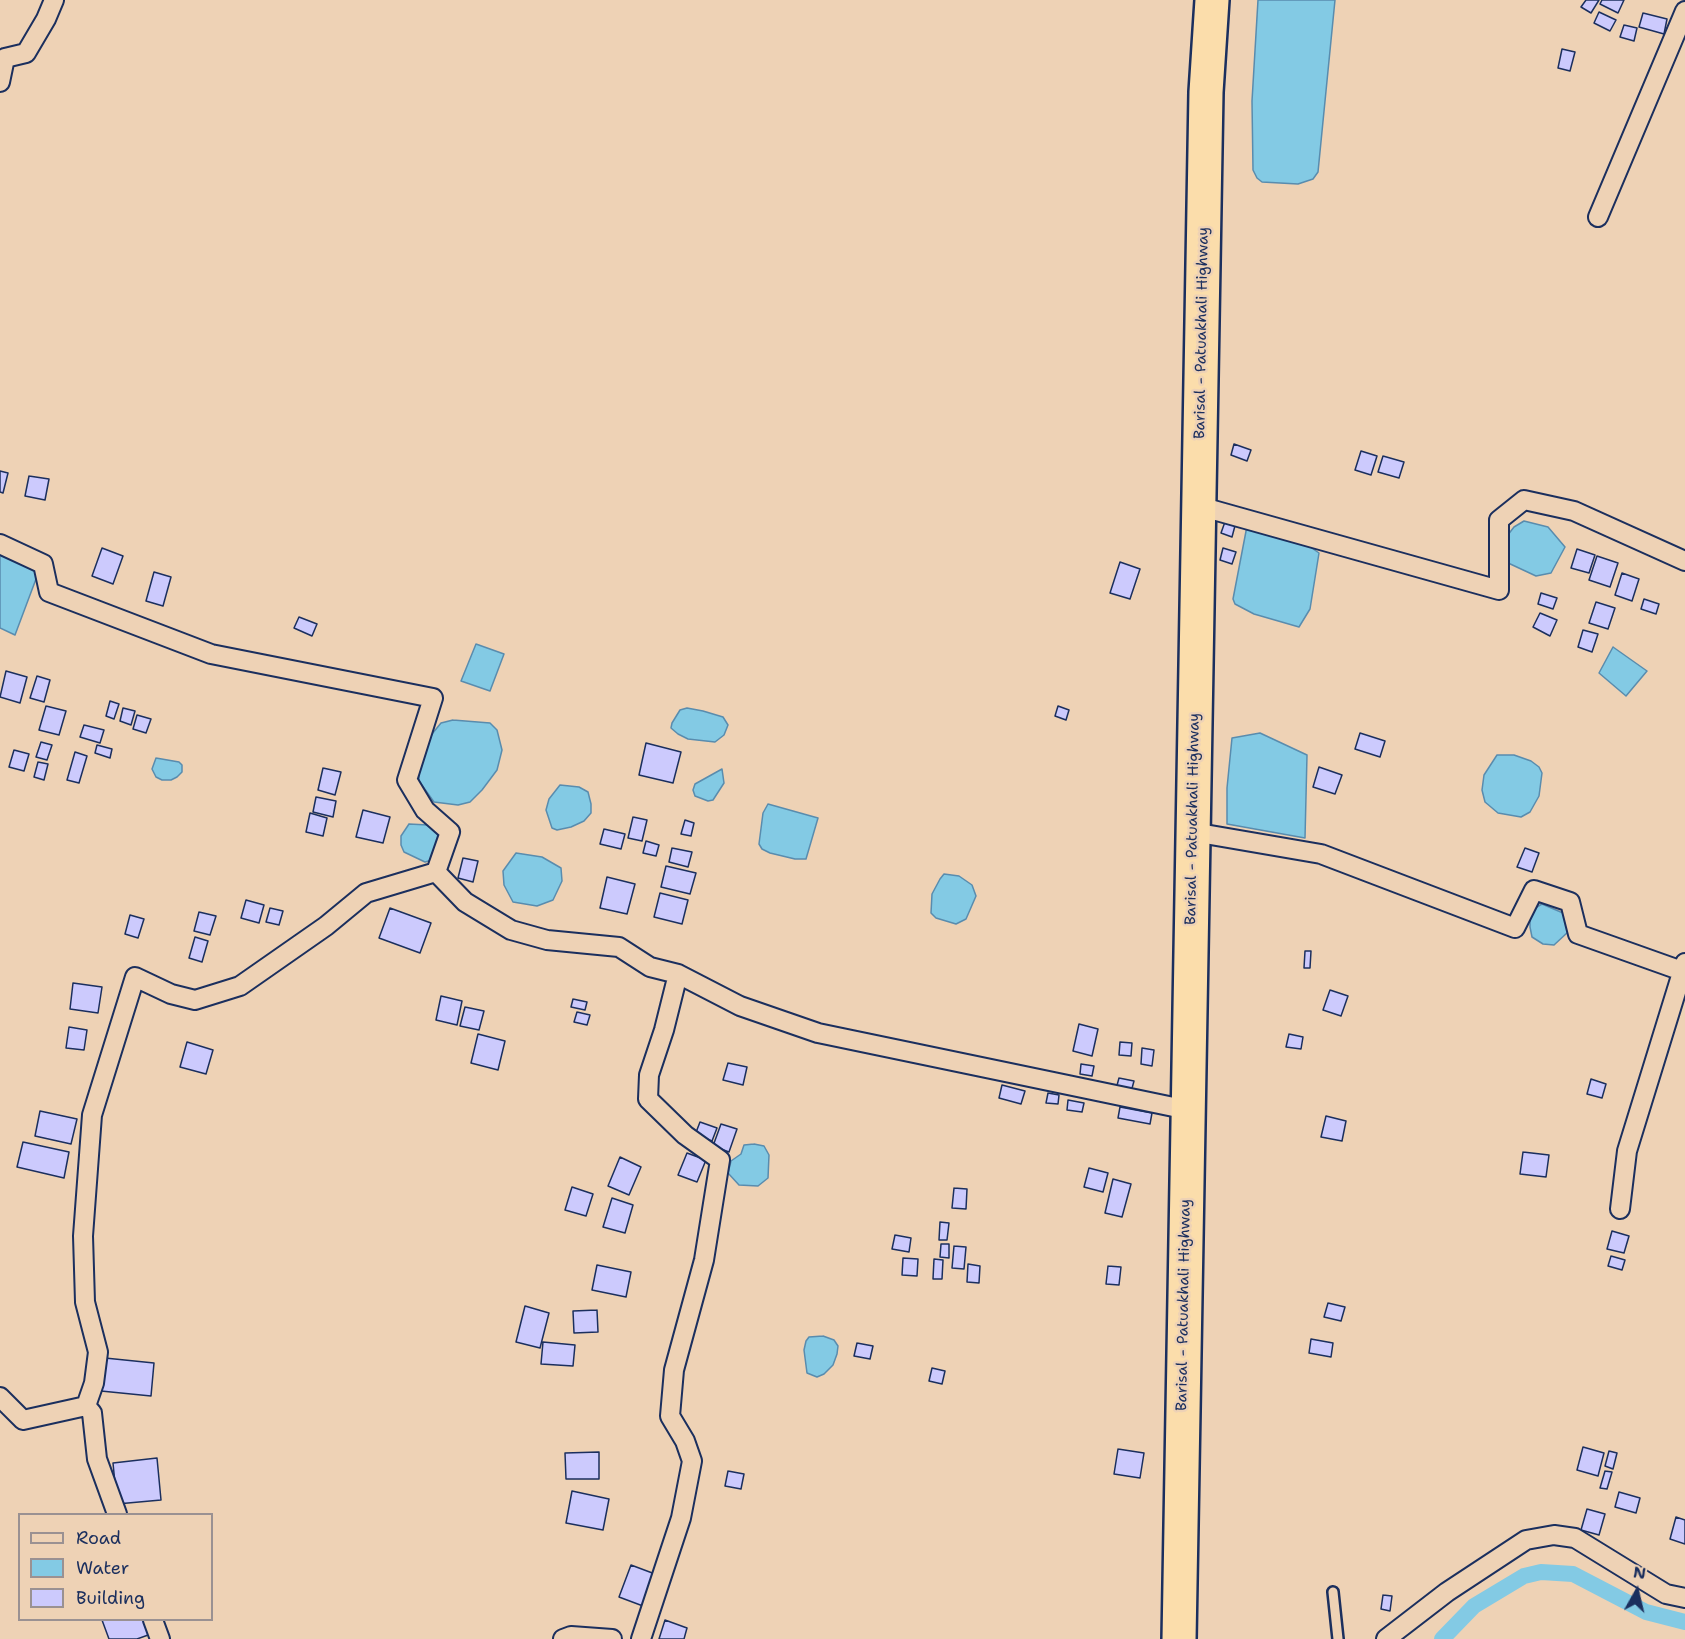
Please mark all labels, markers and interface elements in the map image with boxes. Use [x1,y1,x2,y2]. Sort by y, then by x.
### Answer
street label: Barisal - Patuakhali Highway [1191,227,1213,439]
street label: Barisal - Patuakhali Highway [1182,713,1204,925]
street label: Barisal - Patuakhali Highway [1173,1199,1195,1411]
legend [18,1513,213,1621]
text: Road [76,1526,121,1550]
text: Water [76,1556,129,1580]
north arrow [1607,1561,1667,1621]
text: N [1632,1561,1647,1584]
text: Building [76,1586,145,1610]

